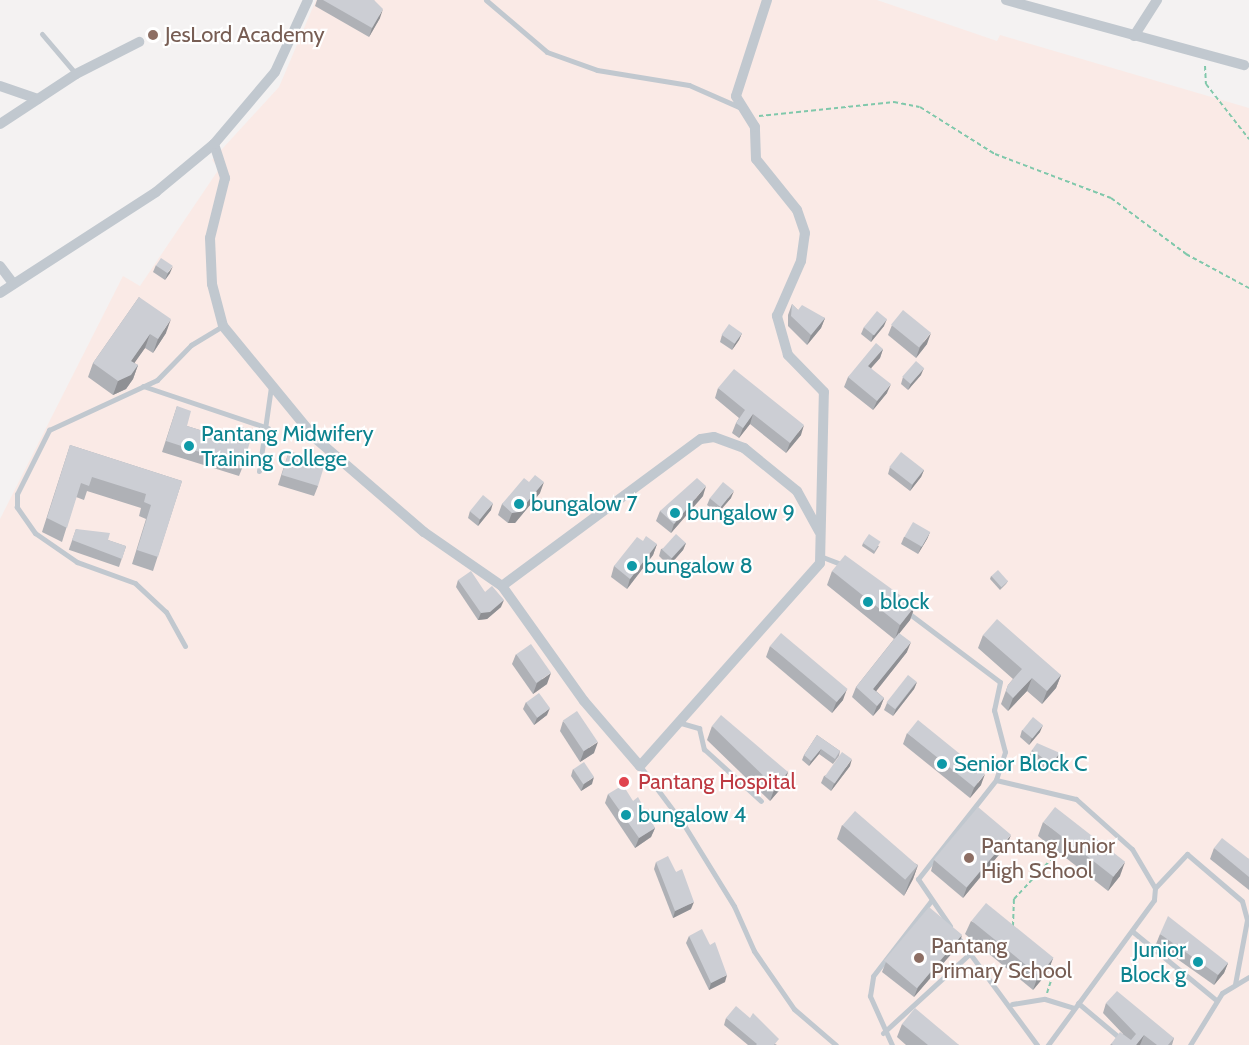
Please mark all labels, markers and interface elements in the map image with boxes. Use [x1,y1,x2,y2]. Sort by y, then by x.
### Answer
place label: JesLord Academy [165,22,324,48]
marker: JesLord Academy [146,28,160,42]
place label: Pantang Midwifery Training College [201,420,374,472]
marker: Pantang Midwifery Training College [182,439,196,453]
place label: bungalow 7 [531,491,638,517]
marker: bungalow 7 [512,497,526,511]
place label: bungalow 9 [687,500,795,526]
marker: bungalow 9 [668,506,682,520]
place label: bungalow 8 [644,553,753,579]
marker: bungalow 8 [625,559,639,573]
place label: block [880,589,929,615]
marker: block [861,595,875,609]
place label: Senior Block C [954,751,1088,777]
marker: Senior Block C [935,757,949,771]
place label: Pantang Hospital [638,769,796,795]
marker: Pantang Hospital [615,773,633,791]
place label: bungalow 4 [638,802,746,828]
marker: bungalow 4 [619,808,633,822]
place label: Pantang Junior High School [981,832,1115,884]
marker: Pantang Junior High School [962,851,976,865]
place label: Pantang Primary School [931,932,1072,984]
place label: Junior Block g [1120,936,1186,987]
marker: Pantang Primary School [912,951,926,965]
marker: Junior Block g [1191,955,1205,969]

